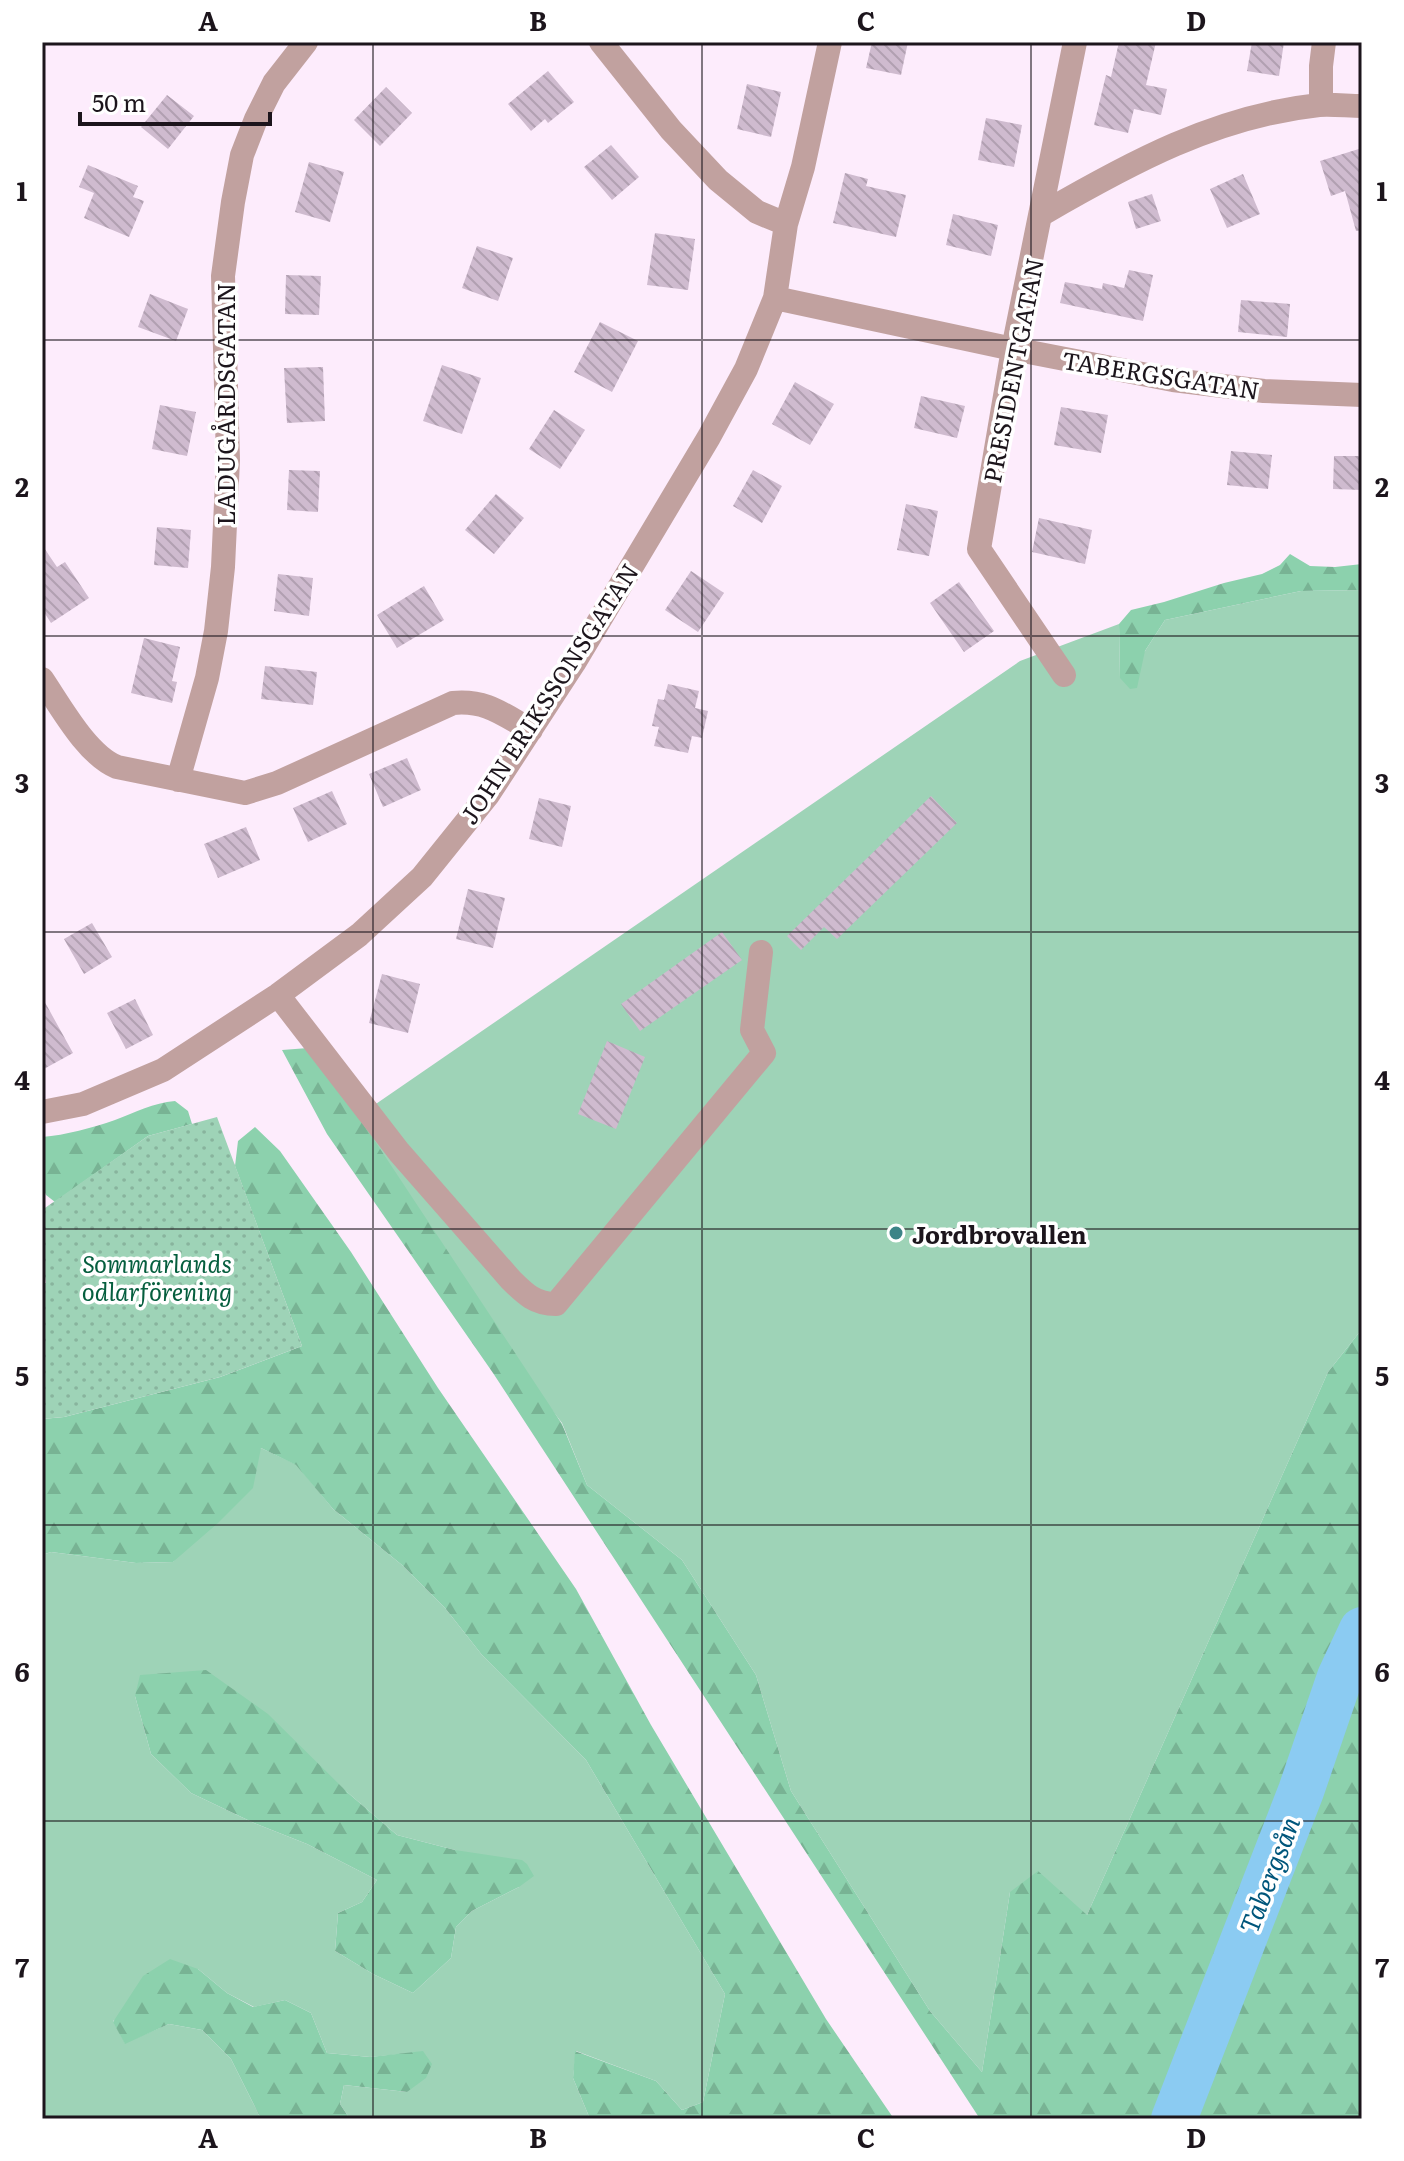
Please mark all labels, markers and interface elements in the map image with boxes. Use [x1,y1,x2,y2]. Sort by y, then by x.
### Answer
text: A [198,0,218,39]
text: B [529,0,547,39]
text: C [857,0,875,39]
text: D [1186,0,1206,39]
scale bar [80,76,270,126]
text: 50 m [92,84,146,119]
text: 1 [17,170,28,209]
text: 1 [1377,170,1388,209]
street label: PRESIDENTGATAN [973,254,1051,486]
street label: LADUGÅRDSGATAN [207,283,242,525]
street label: TABERGSGATAN [1060,341,1262,407]
text: 2 [15,466,29,505]
text: 2 [1375,466,1389,505]
street label: JOHN ERIKSSONSGATAN [450,556,646,830]
text: 3 [15,762,29,801]
text: 3 [1375,762,1389,801]
text: 4 [14,1059,30,1098]
text: 4 [1374,1059,1390,1098]
place label: Jordbrovallen [912,1216,1087,1251]
marker: Jordbrovallen [887,1224,905,1242]
park label: Sommarlands odlarförening [82,1245,232,1308]
text: 5 [15,1355,29,1394]
text: 5 [1375,1355,1389,1394]
text: 6 [14,1651,30,1690]
text: 6 [1374,1651,1390,1690]
water label: Tabergsån [1228,1810,1308,1938]
text: 7 [15,1947,29,1986]
text: 7 [1375,1947,1389,1986]
text: A [198,2117,218,2156]
text: B [529,2117,547,2156]
text: C [857,2117,875,2156]
text: D [1186,2117,1206,2156]

